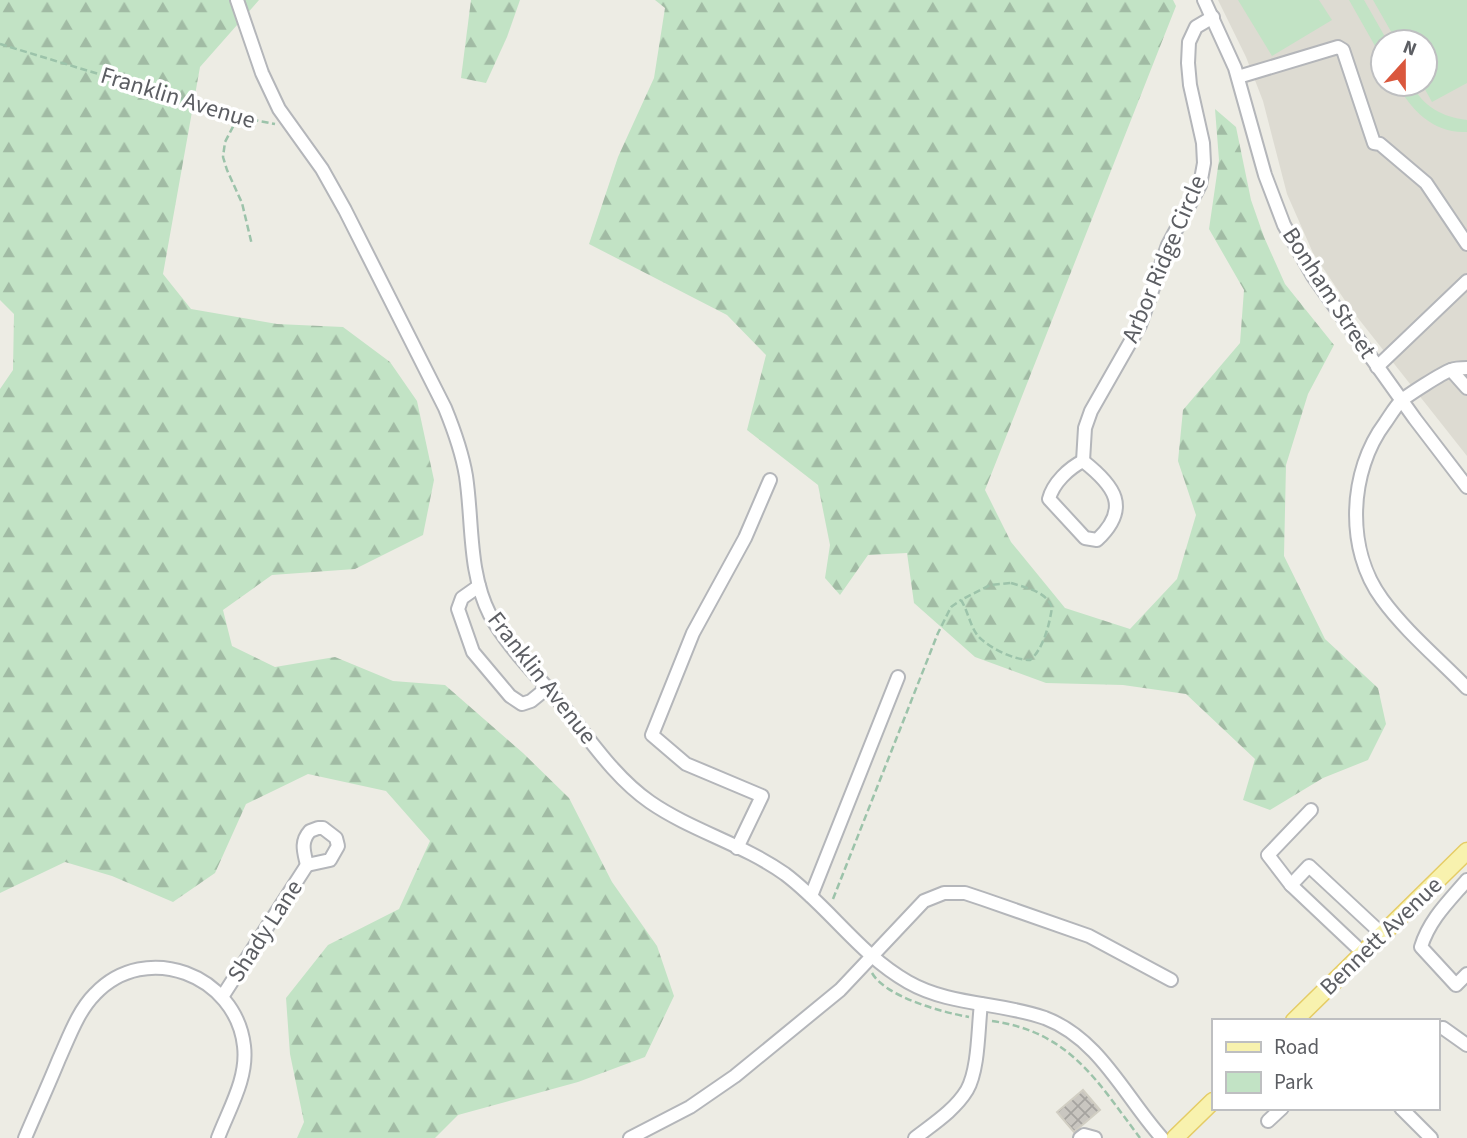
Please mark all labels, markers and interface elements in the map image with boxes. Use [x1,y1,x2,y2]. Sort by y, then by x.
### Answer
north arrow [1369,28,1439,98]
text: N [1399,34,1420,63]
street label: Franklin Avenue [96,58,260,138]
street label: Arbor Ridge Circle [1113,170,1215,348]
street label: Bonham Street [1273,220,1385,366]
street label: Franklin Avenue [479,604,605,752]
street label: Bennett Avenue [1312,868,1450,1004]
street label: Shady Lane [219,873,311,989]
legend [1212,1019,1439,1110]
text: Road [1274,1032,1319,1062]
text: Park [1274,1067,1314,1097]

